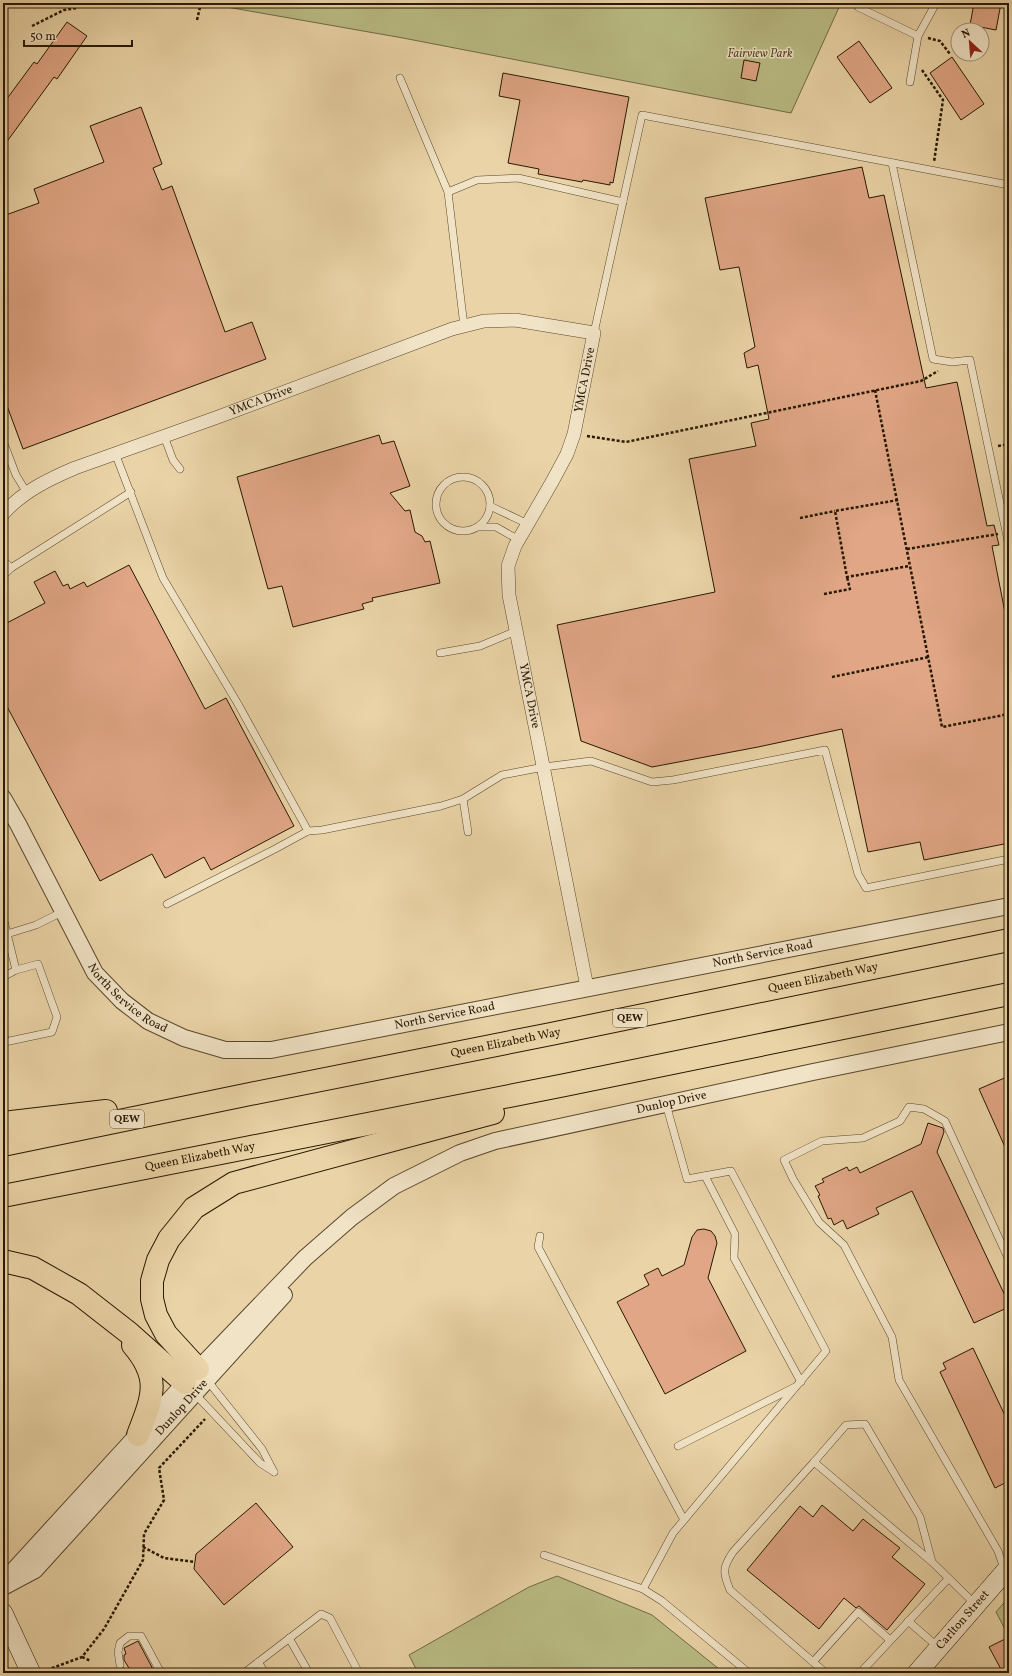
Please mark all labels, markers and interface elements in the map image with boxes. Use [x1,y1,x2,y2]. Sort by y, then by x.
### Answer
scale bar [24,22,132,48]
north arrow [950,22,990,62]
text: N [959,26,973,43]
text: 50 m [30,29,56,45]
park label: Fairview Park [727,46,793,62]
street label: YMCA Drive [571,346,599,414]
street label: YMCA Drive [227,382,295,420]
street label: YMCA Drive [515,662,543,730]
street label: North Service Road [711,936,815,972]
street label: Queen Elizabeth Way [767,959,880,997]
street label: North Service Road [83,961,170,1037]
street label: North Service Road [393,998,497,1034]
road number: QEW [613,1009,647,1027]
street label: Queen Elizabeth Way [449,1024,563,1062]
street label: Dunlop Drive [635,1087,708,1118]
road number: QEW [110,1110,144,1128]
street label: Queen Elizabeth Way [144,1138,257,1176]
street label: Dunlop Drive [152,1376,212,1439]
street label: Carlton Street [933,1587,993,1653]

